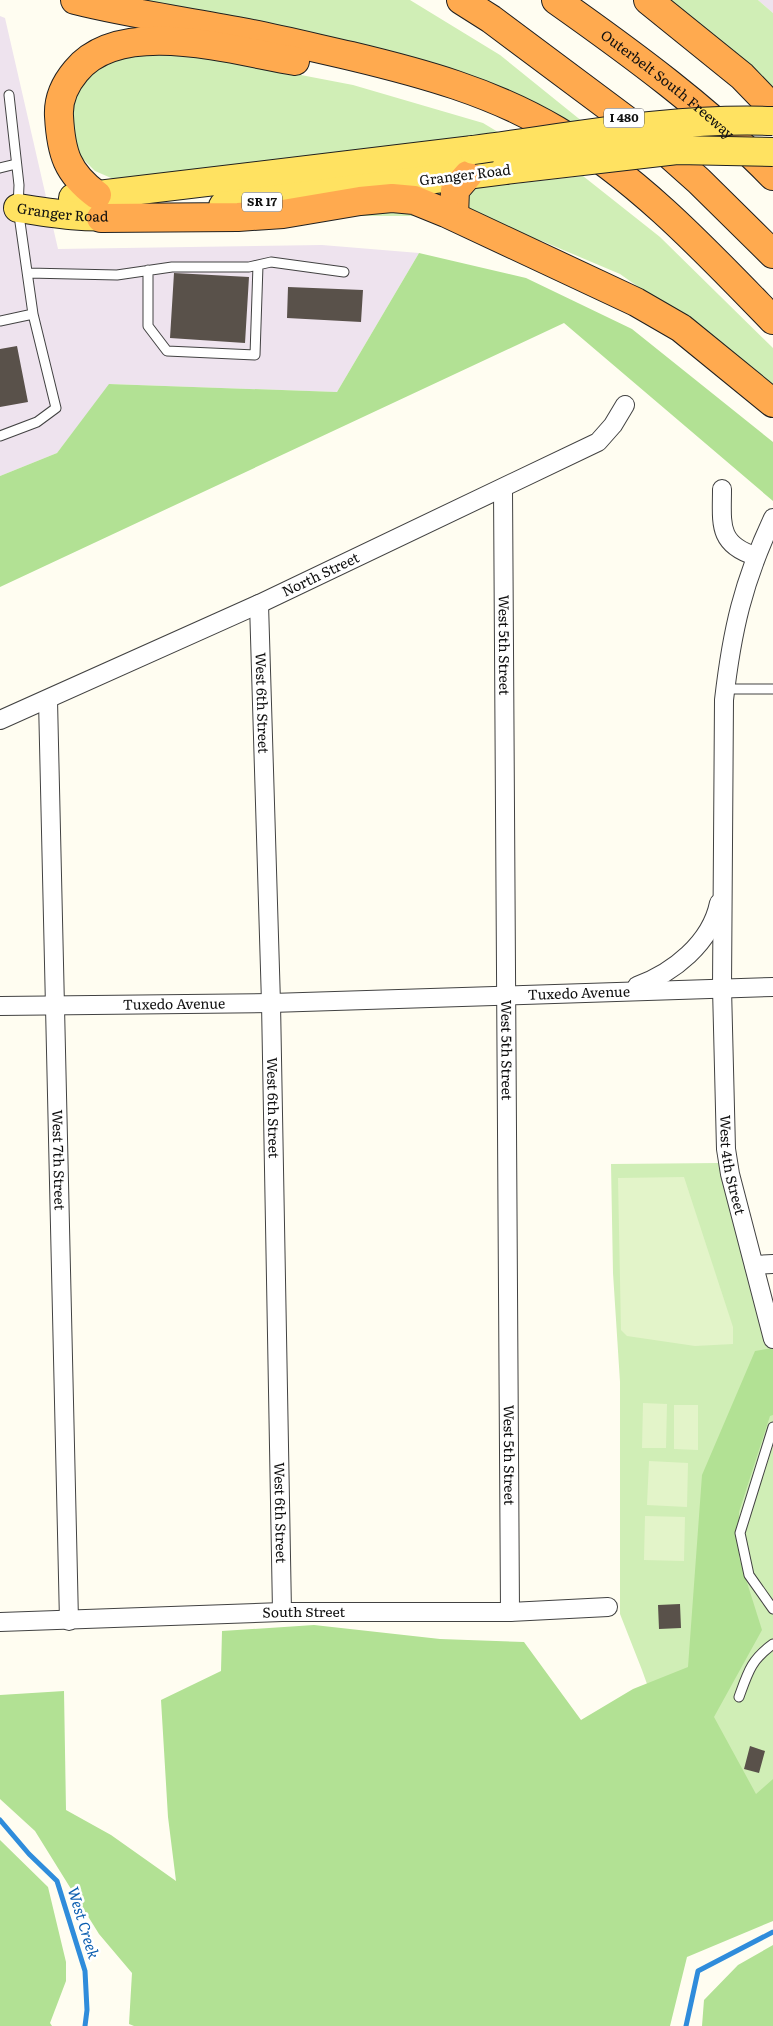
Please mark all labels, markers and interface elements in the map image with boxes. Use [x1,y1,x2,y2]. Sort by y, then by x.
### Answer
street label: Outerbelt South Freeway [597,24,740,144]
road number: I 480 [604,109,644,128]
street label: Granger Road [418,158,512,190]
road number: SR 17 [242,192,282,212]
street label: Granger Road [16,197,109,225]
street label: North Street [278,547,362,601]
street label: West 5th Street [495,595,515,696]
street label: West 6th Street [251,652,275,754]
street label: Tuxedo Avenue [527,981,630,1004]
street label: Tuxedo Avenue [123,993,225,1014]
street label: West 5th Street [497,1000,518,1101]
street label: West 6th Street [263,1057,285,1159]
street label: West 7th Street [48,1109,71,1211]
street label: West 4th Street [716,1115,751,1217]
street label: West 5th Street [500,1405,520,1506]
street label: West 6th Street [270,1462,292,1564]
street label: South Street [262,1601,346,1622]
water label: West Creek [63,1884,106,1962]

